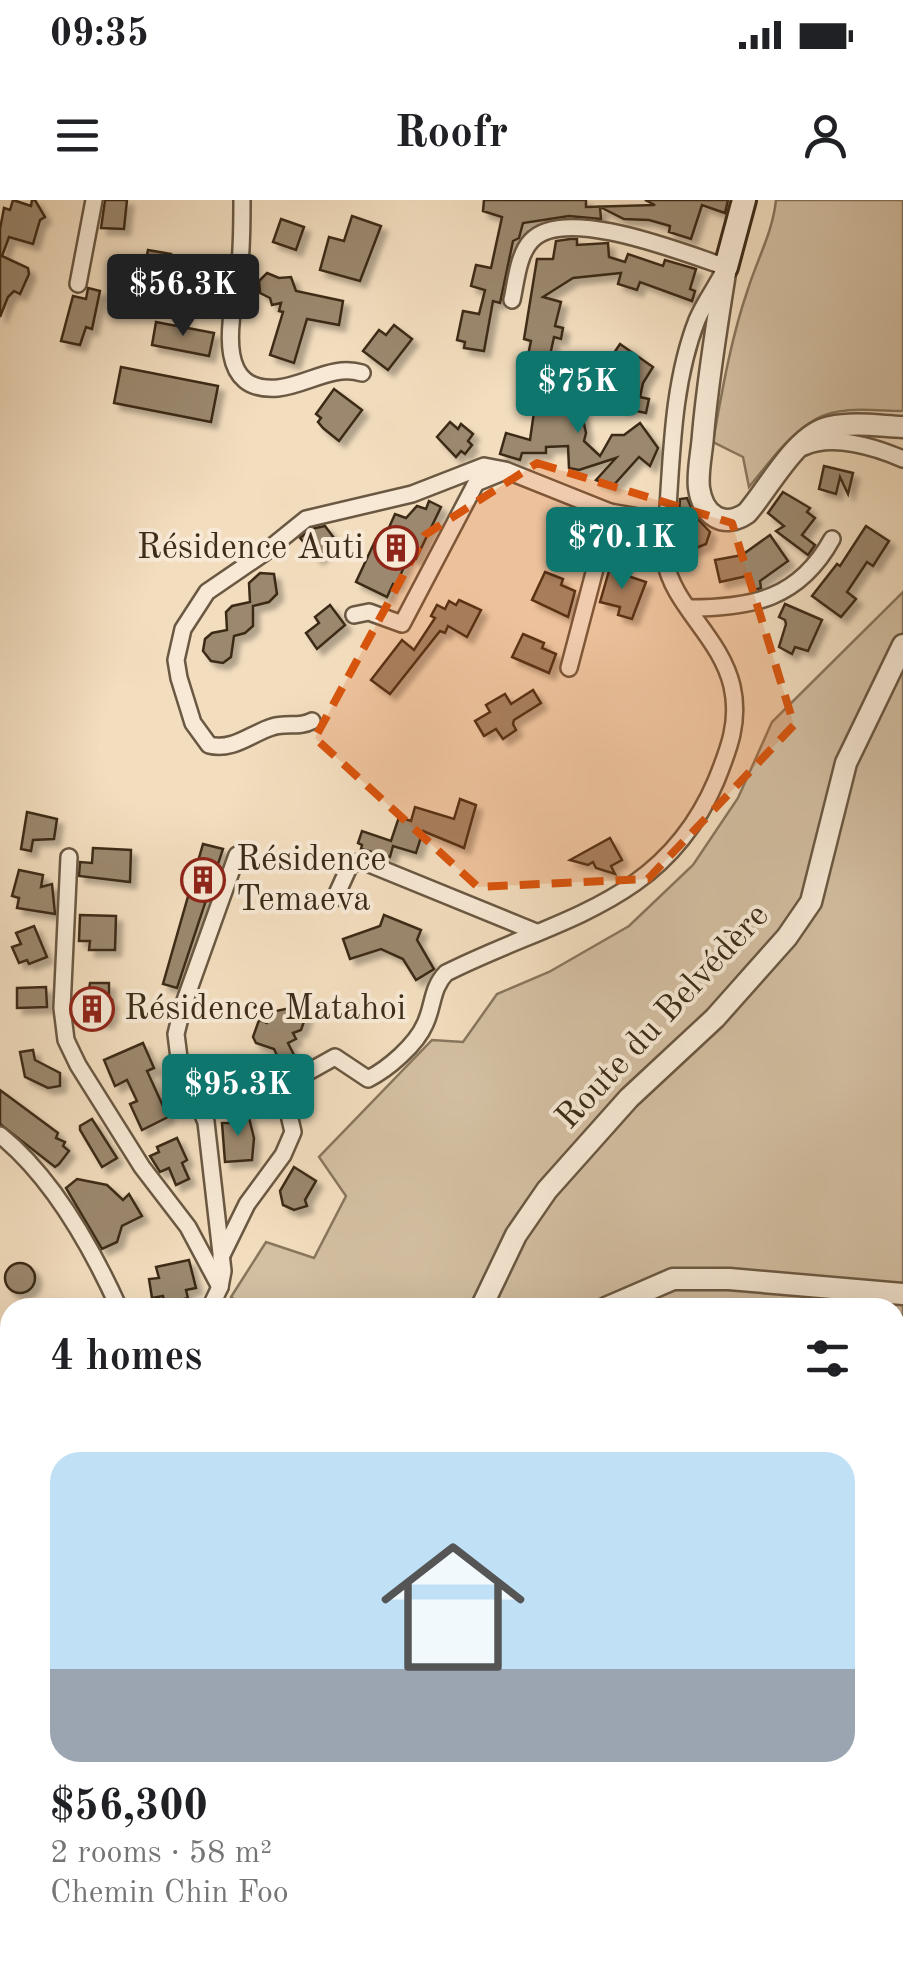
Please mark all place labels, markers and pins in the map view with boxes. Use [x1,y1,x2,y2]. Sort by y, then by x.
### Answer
pin: $56.3K [102,254,264,339]
pin: $75K [519,351,637,436]
pin: $70.1K [541,507,703,592]
building icon: Résidence Auti [373,525,419,571]
place label: Résidence Auti [137,531,364,566]
place label: Résidence Temaeva [236,843,386,918]
building icon: Résidence Temaeva [180,857,226,903]
building icon: Résidence Matahoi [69,986,115,1032]
place label: Résidence Matahoi [124,992,406,1027]
pin: $95.3K [157,1054,319,1139]

